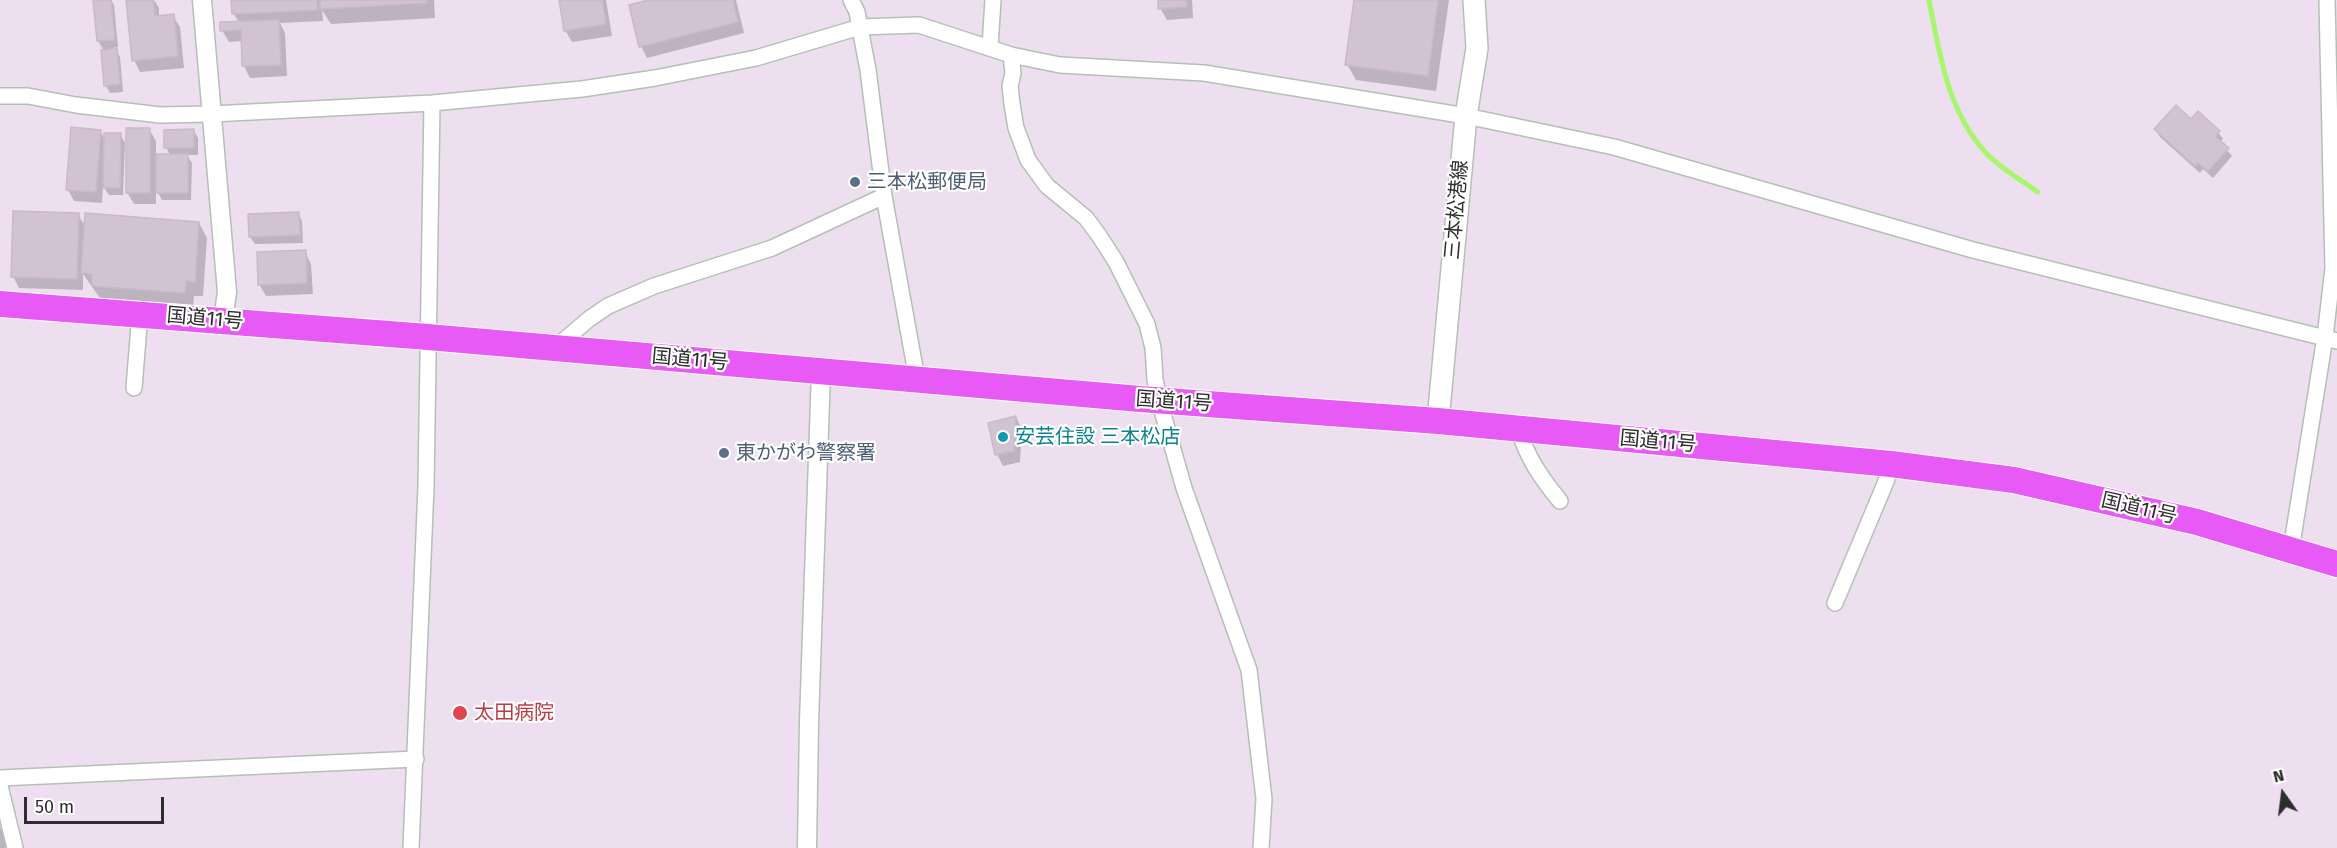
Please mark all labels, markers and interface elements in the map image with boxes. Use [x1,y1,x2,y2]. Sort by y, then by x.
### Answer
street label: 三本松港線 [1441,159,1473,261]
place label: 三本松郵便局 [867,170,987,194]
marker: 三本松郵便局 [848,175,862,189]
street label: 国道11号 [166,304,244,334]
street label: 国道11号 [651,345,729,375]
street label: 国道11号 [1135,387,1213,417]
place label: 安芸住設 三本松店 [1015,425,1180,449]
street label: 国道11号 [1619,427,1697,457]
marker: 安芸住設 三本松店 [996,430,1010,444]
place label: 東かがわ警察署 [736,441,876,465]
marker: 東かがわ警察署 [717,446,731,460]
street label: 国道11号 [2099,489,2179,529]
place label: 太田病院 [474,701,554,725]
marker: 太田病院 [451,704,469,722]
north arrow [2253,764,2313,824]
text: N [2271,766,2286,787]
scale bar [27,785,166,823]
text: 50 m [35,796,74,818]

